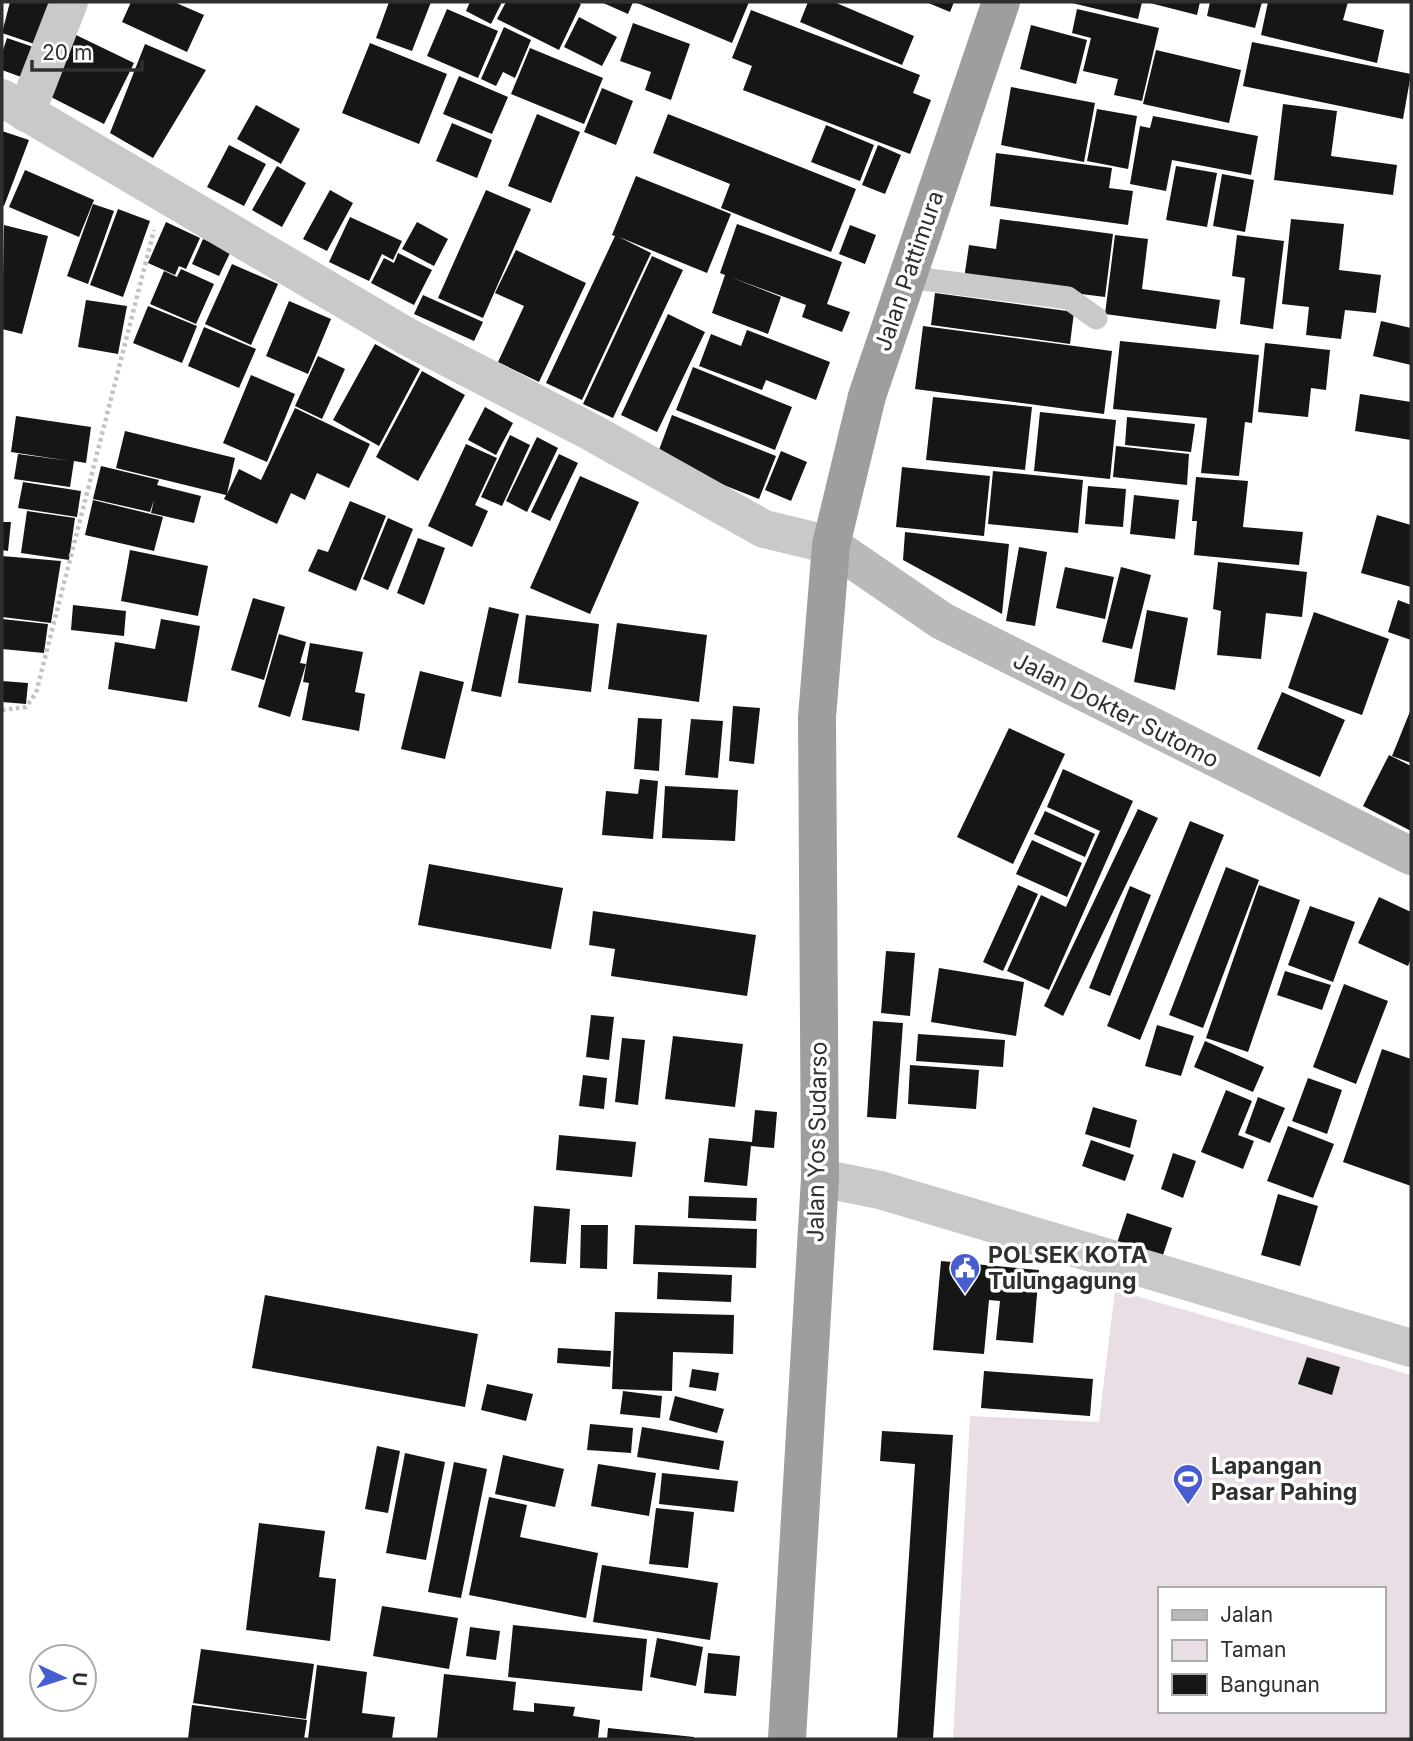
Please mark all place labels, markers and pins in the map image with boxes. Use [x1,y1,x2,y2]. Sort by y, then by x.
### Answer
place label: POLSEK KOTA Tulungagung [988,1241,1148,1295]
public building icon: POLSEK KOTA Tulungagung [948,1251,982,1295]
place label: Lapangan Pasar Pahing [1211,1452,1357,1506]
sports icon: Lapangan Pasar Pahing [1171,1462,1205,1506]

